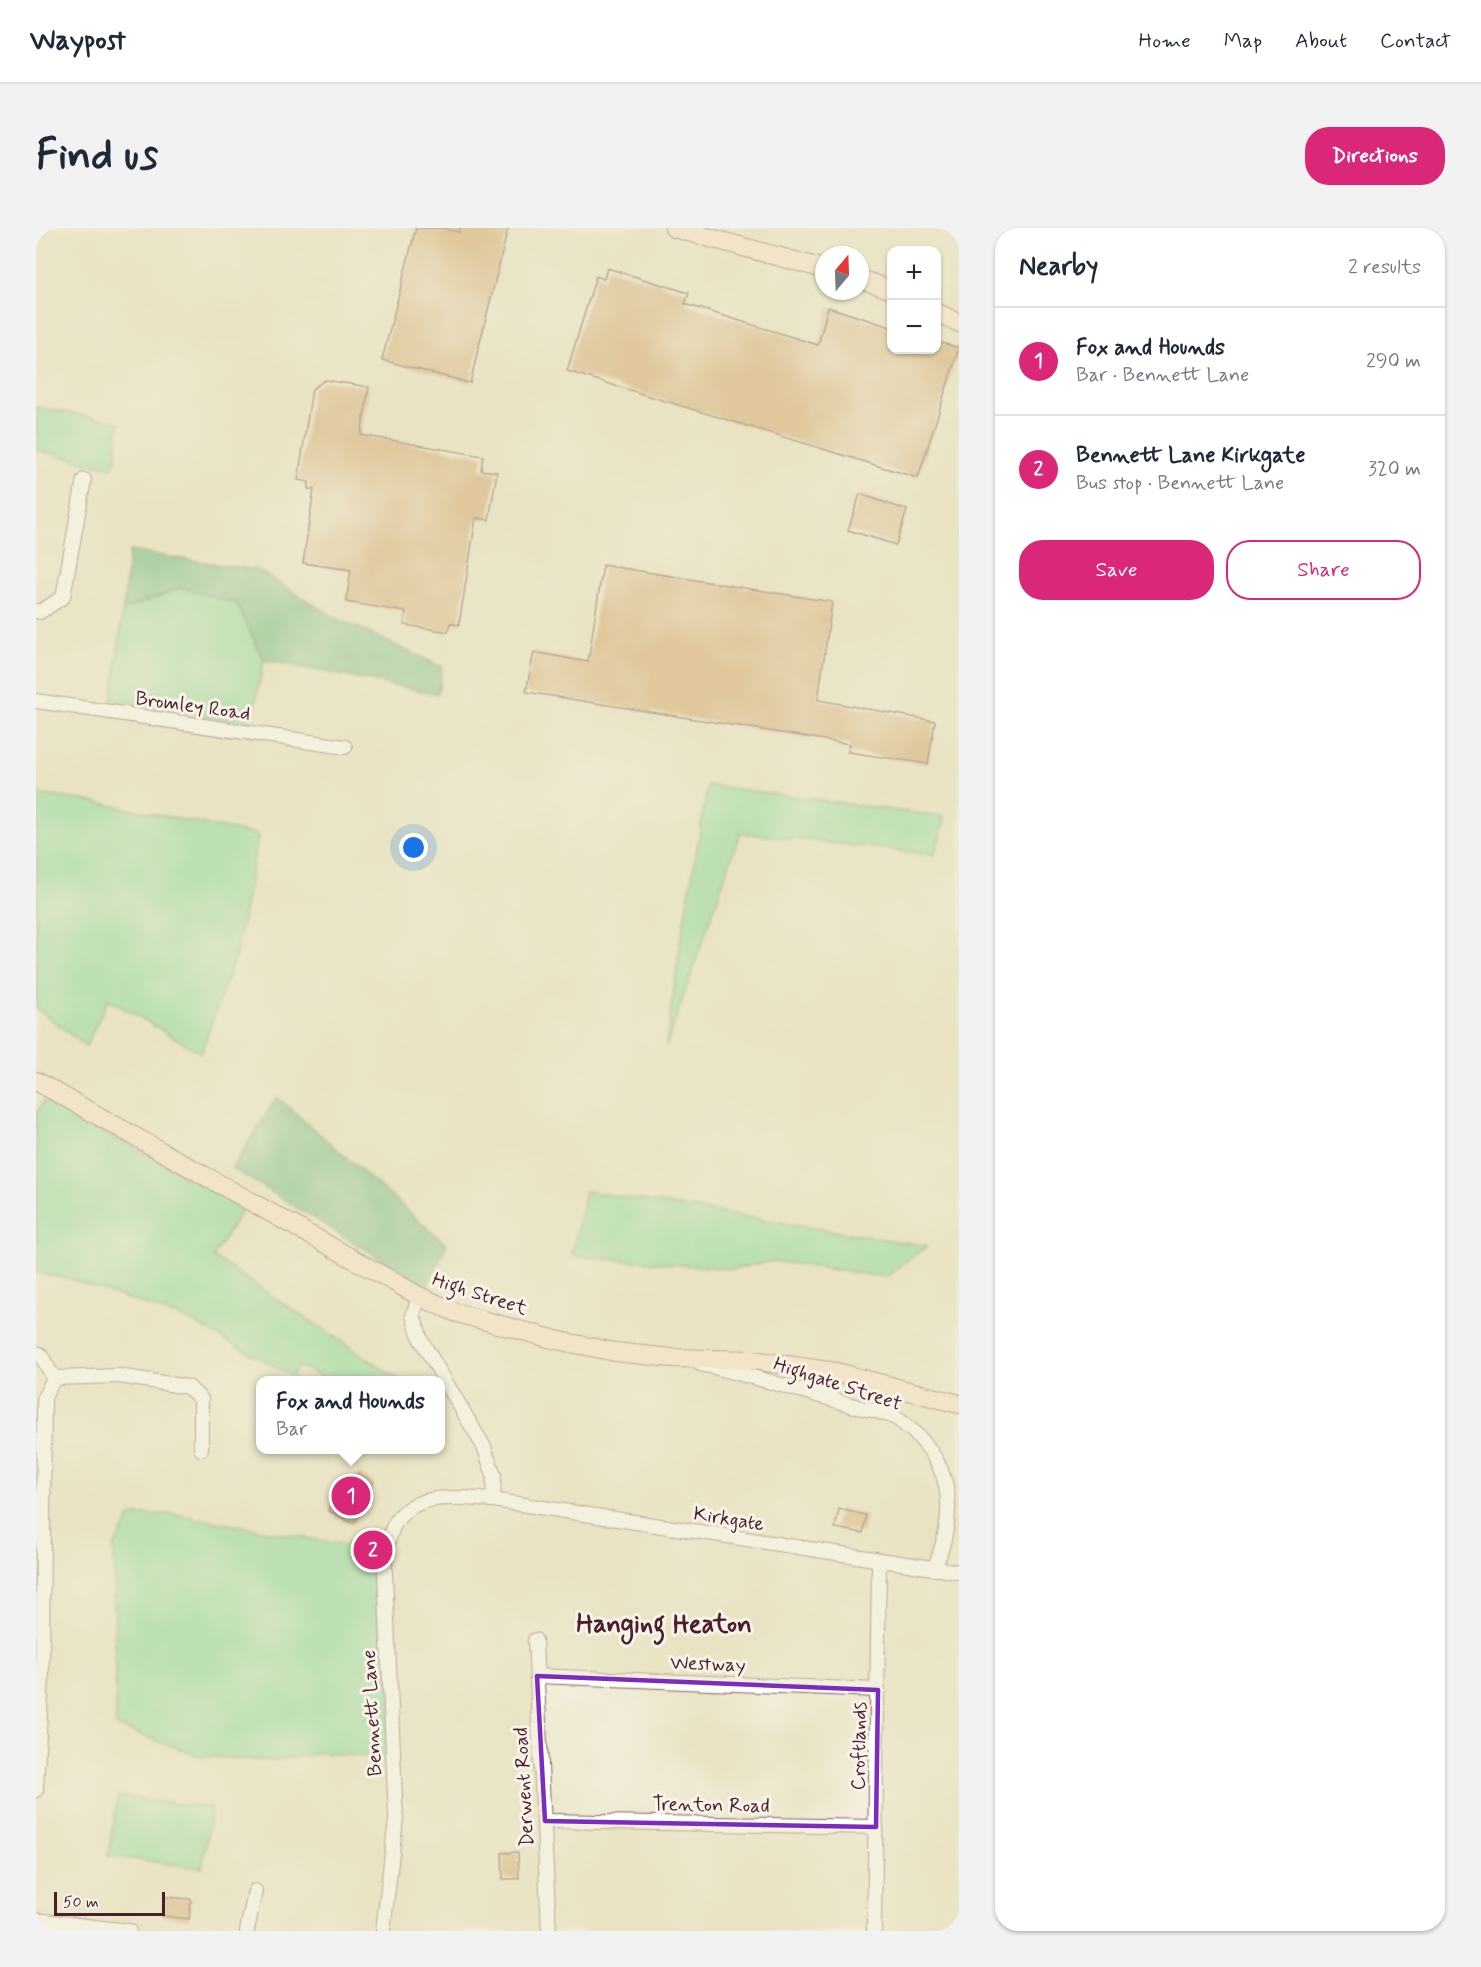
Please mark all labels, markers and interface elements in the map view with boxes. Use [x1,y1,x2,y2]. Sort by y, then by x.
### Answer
text: Waypost [30,23,126,60]
text: Home [1139,27,1191,55]
text: Map [1224,27,1262,55]
text: About [1295,27,1347,55]
text: Contact [1380,27,1451,55]
button: Directions [1305,127,1445,185]
text: Find us [36,129,158,184]
north arrow [815,246,869,300]
map controls [887,246,941,354]
button: + [887,246,941,300]
text: Nearby [1019,250,1098,284]
text: 2 results [1348,254,1421,281]
button: − [887,300,941,354]
text: Fox and Hounds [1076,334,1225,362]
text: 1 [1034,348,1043,375]
text: 290 m [1366,348,1421,375]
text: Bar · Bennett Lane [1076,362,1249,389]
text: Bennett Lane Kirkgate [1076,442,1305,470]
text: 2 [1034,456,1043,483]
text: 320 m [1368,456,1421,483]
text: Bus stop · Bennett Lane [1076,470,1284,497]
button: Save [1019,540,1214,600]
button: Share [1226,540,1421,600]
street label: Bromley Road [134,685,252,728]
your location [399,833,428,862]
street label: High Street [428,1266,531,1324]
street label: Highgate Street [769,1351,905,1420]
popup [256,1376,445,1454]
text: Fox and Hounds [276,1388,425,1416]
text: Bar [276,1416,307,1443]
pin: 1 [332,1474,370,1518]
street label: Kirkgate [692,1501,766,1538]
pin: 2 [354,1528,392,1572]
district label: Hanging Heaton [576,1608,752,1645]
street label: Bennett Lane [356,1649,389,1777]
street label: Westway [670,1650,746,1679]
street label: Croftlands [845,1701,874,1791]
street label: Derwent Road [508,1726,541,1848]
street label: Trenton Road [652,1791,770,1820]
scale bar [54,1889,165,1916]
text: 50 m [63,1892,99,1913]

